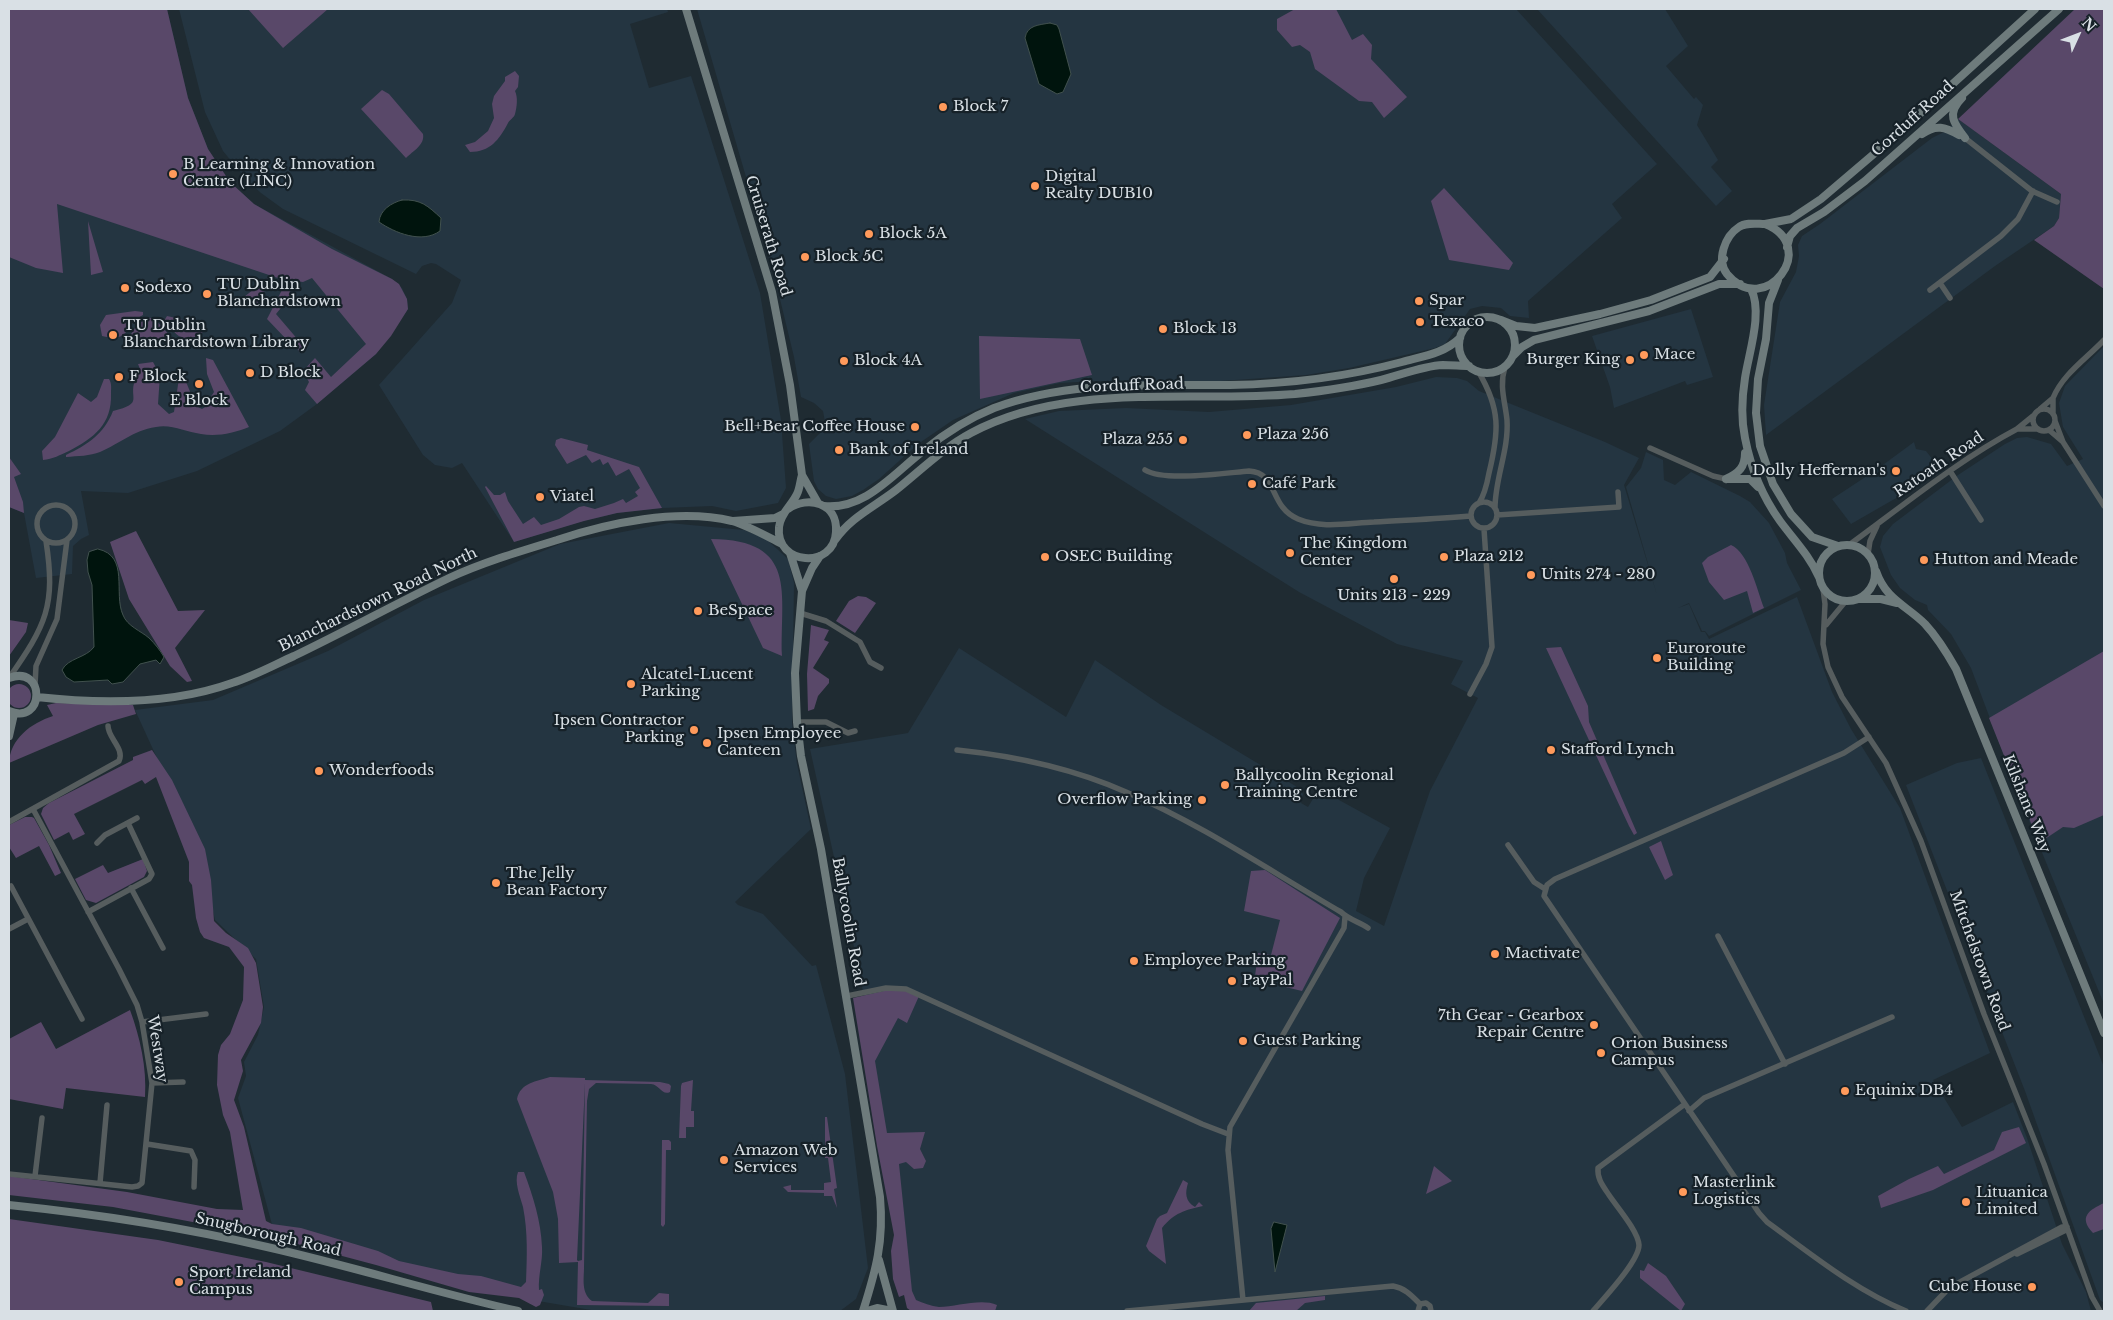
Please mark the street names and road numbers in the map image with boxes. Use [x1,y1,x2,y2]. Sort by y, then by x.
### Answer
street label: Corduff Road [1868,77,1958,161]
street label: Cruiserath Road [741,173,795,299]
street label: Corduff Road [1080,375,1184,397]
street label: Ratoath Road [1891,428,1987,502]
street label: Blanchardstown Road North [276,544,480,656]
street label: Kilshane Way [1998,752,2054,856]
street label: Ballycoolin Road [828,856,868,988]
street label: Mitchelstown Road [1945,888,2013,1034]
street label: Westway [143,1014,171,1084]
street label: Snugborough Road [193,1209,343,1261]

